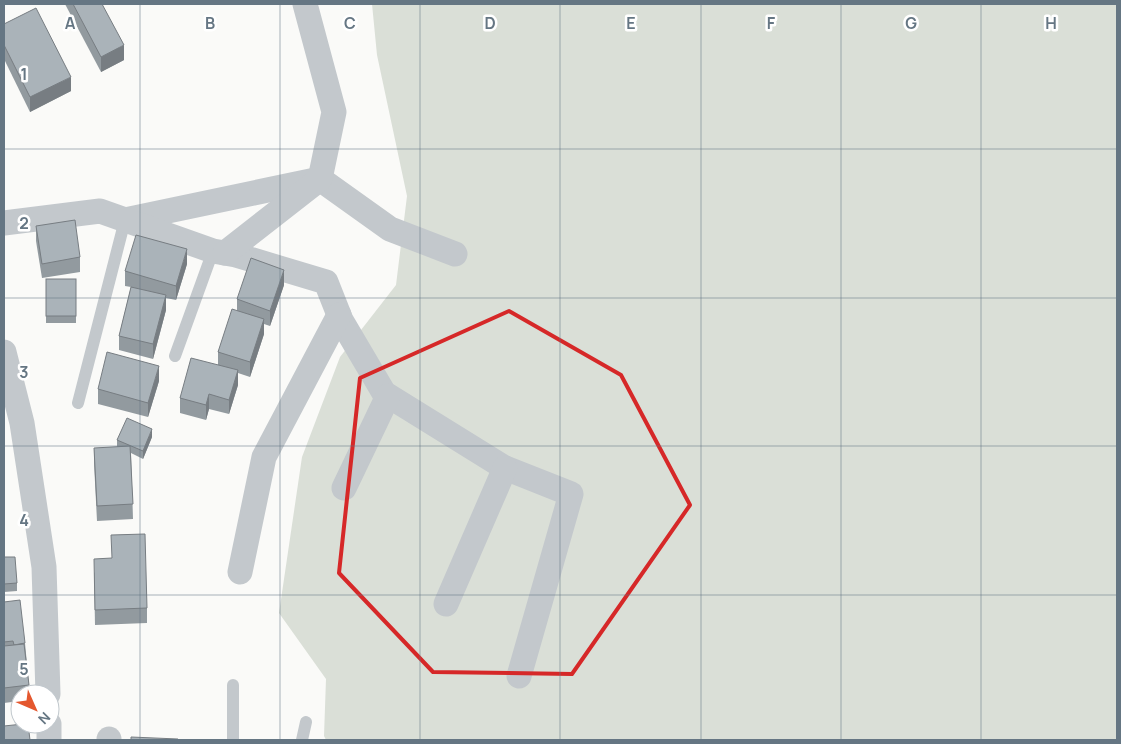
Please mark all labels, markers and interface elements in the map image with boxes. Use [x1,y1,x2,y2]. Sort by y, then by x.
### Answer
text: A [65,12,76,34]
text: B [205,12,215,34]
text: C [344,12,356,34]
text: D [484,12,496,34]
text: E [626,12,636,34]
text: F [767,12,776,34]
text: G [905,12,917,34]
text: H [1045,12,1057,34]
text: 1 [20,63,28,85]
text: 2 [19,212,29,234]
text: 3 [19,361,29,383]
text: 4 [19,509,29,531]
text: 5 [19,658,29,680]
north arrow [10,684,60,734]
text: N [34,708,55,729]

